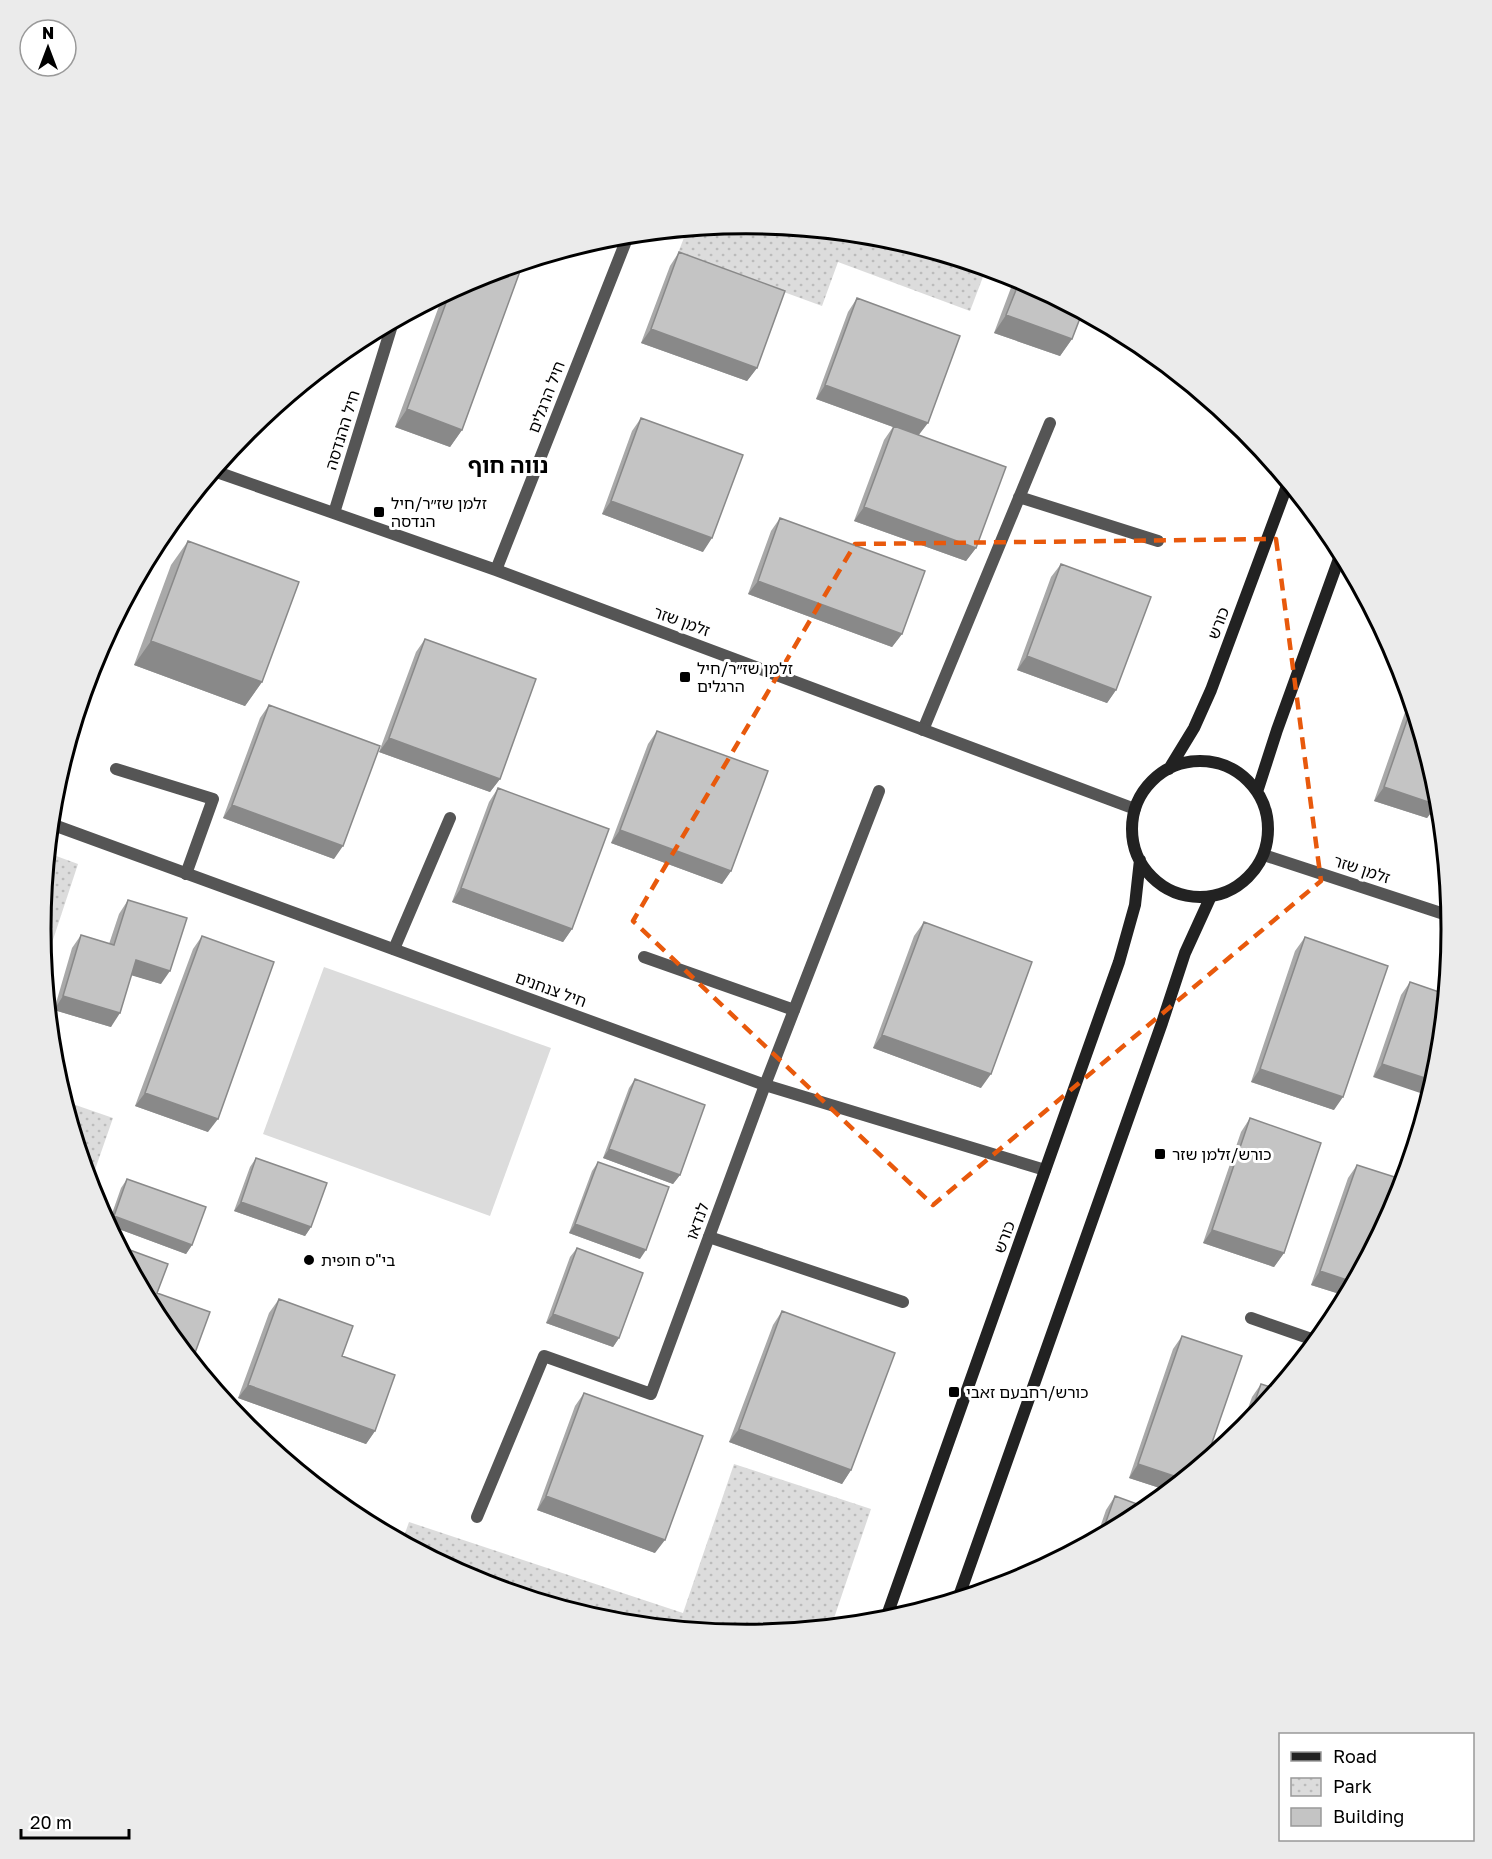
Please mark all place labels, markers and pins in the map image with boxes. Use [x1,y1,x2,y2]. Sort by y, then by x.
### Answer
place label: זלמן שז״ר/חיל הנדסה [391,493,487,531]
marker: זלמן שז״ר/חיל הנדסה [372,505,386,519]
place label: זלמן שז״ר/חיל הרגלים [697,658,793,696]
marker: זלמן שז״ר/חיל הרגלים [678,670,692,684]
place label: כורש/זלמן שזר [1172,1144,1271,1164]
marker: כורש/זלמן שזר [1153,1147,1167,1161]
place label: בי"ס חופית [321,1250,395,1270]
marker: בי"ס חופית [302,1253,316,1267]
place label: כורש/רחבעם זאבי [966,1382,1088,1402]
marker: כורש/רחבעם זאבי [947,1385,961,1399]

